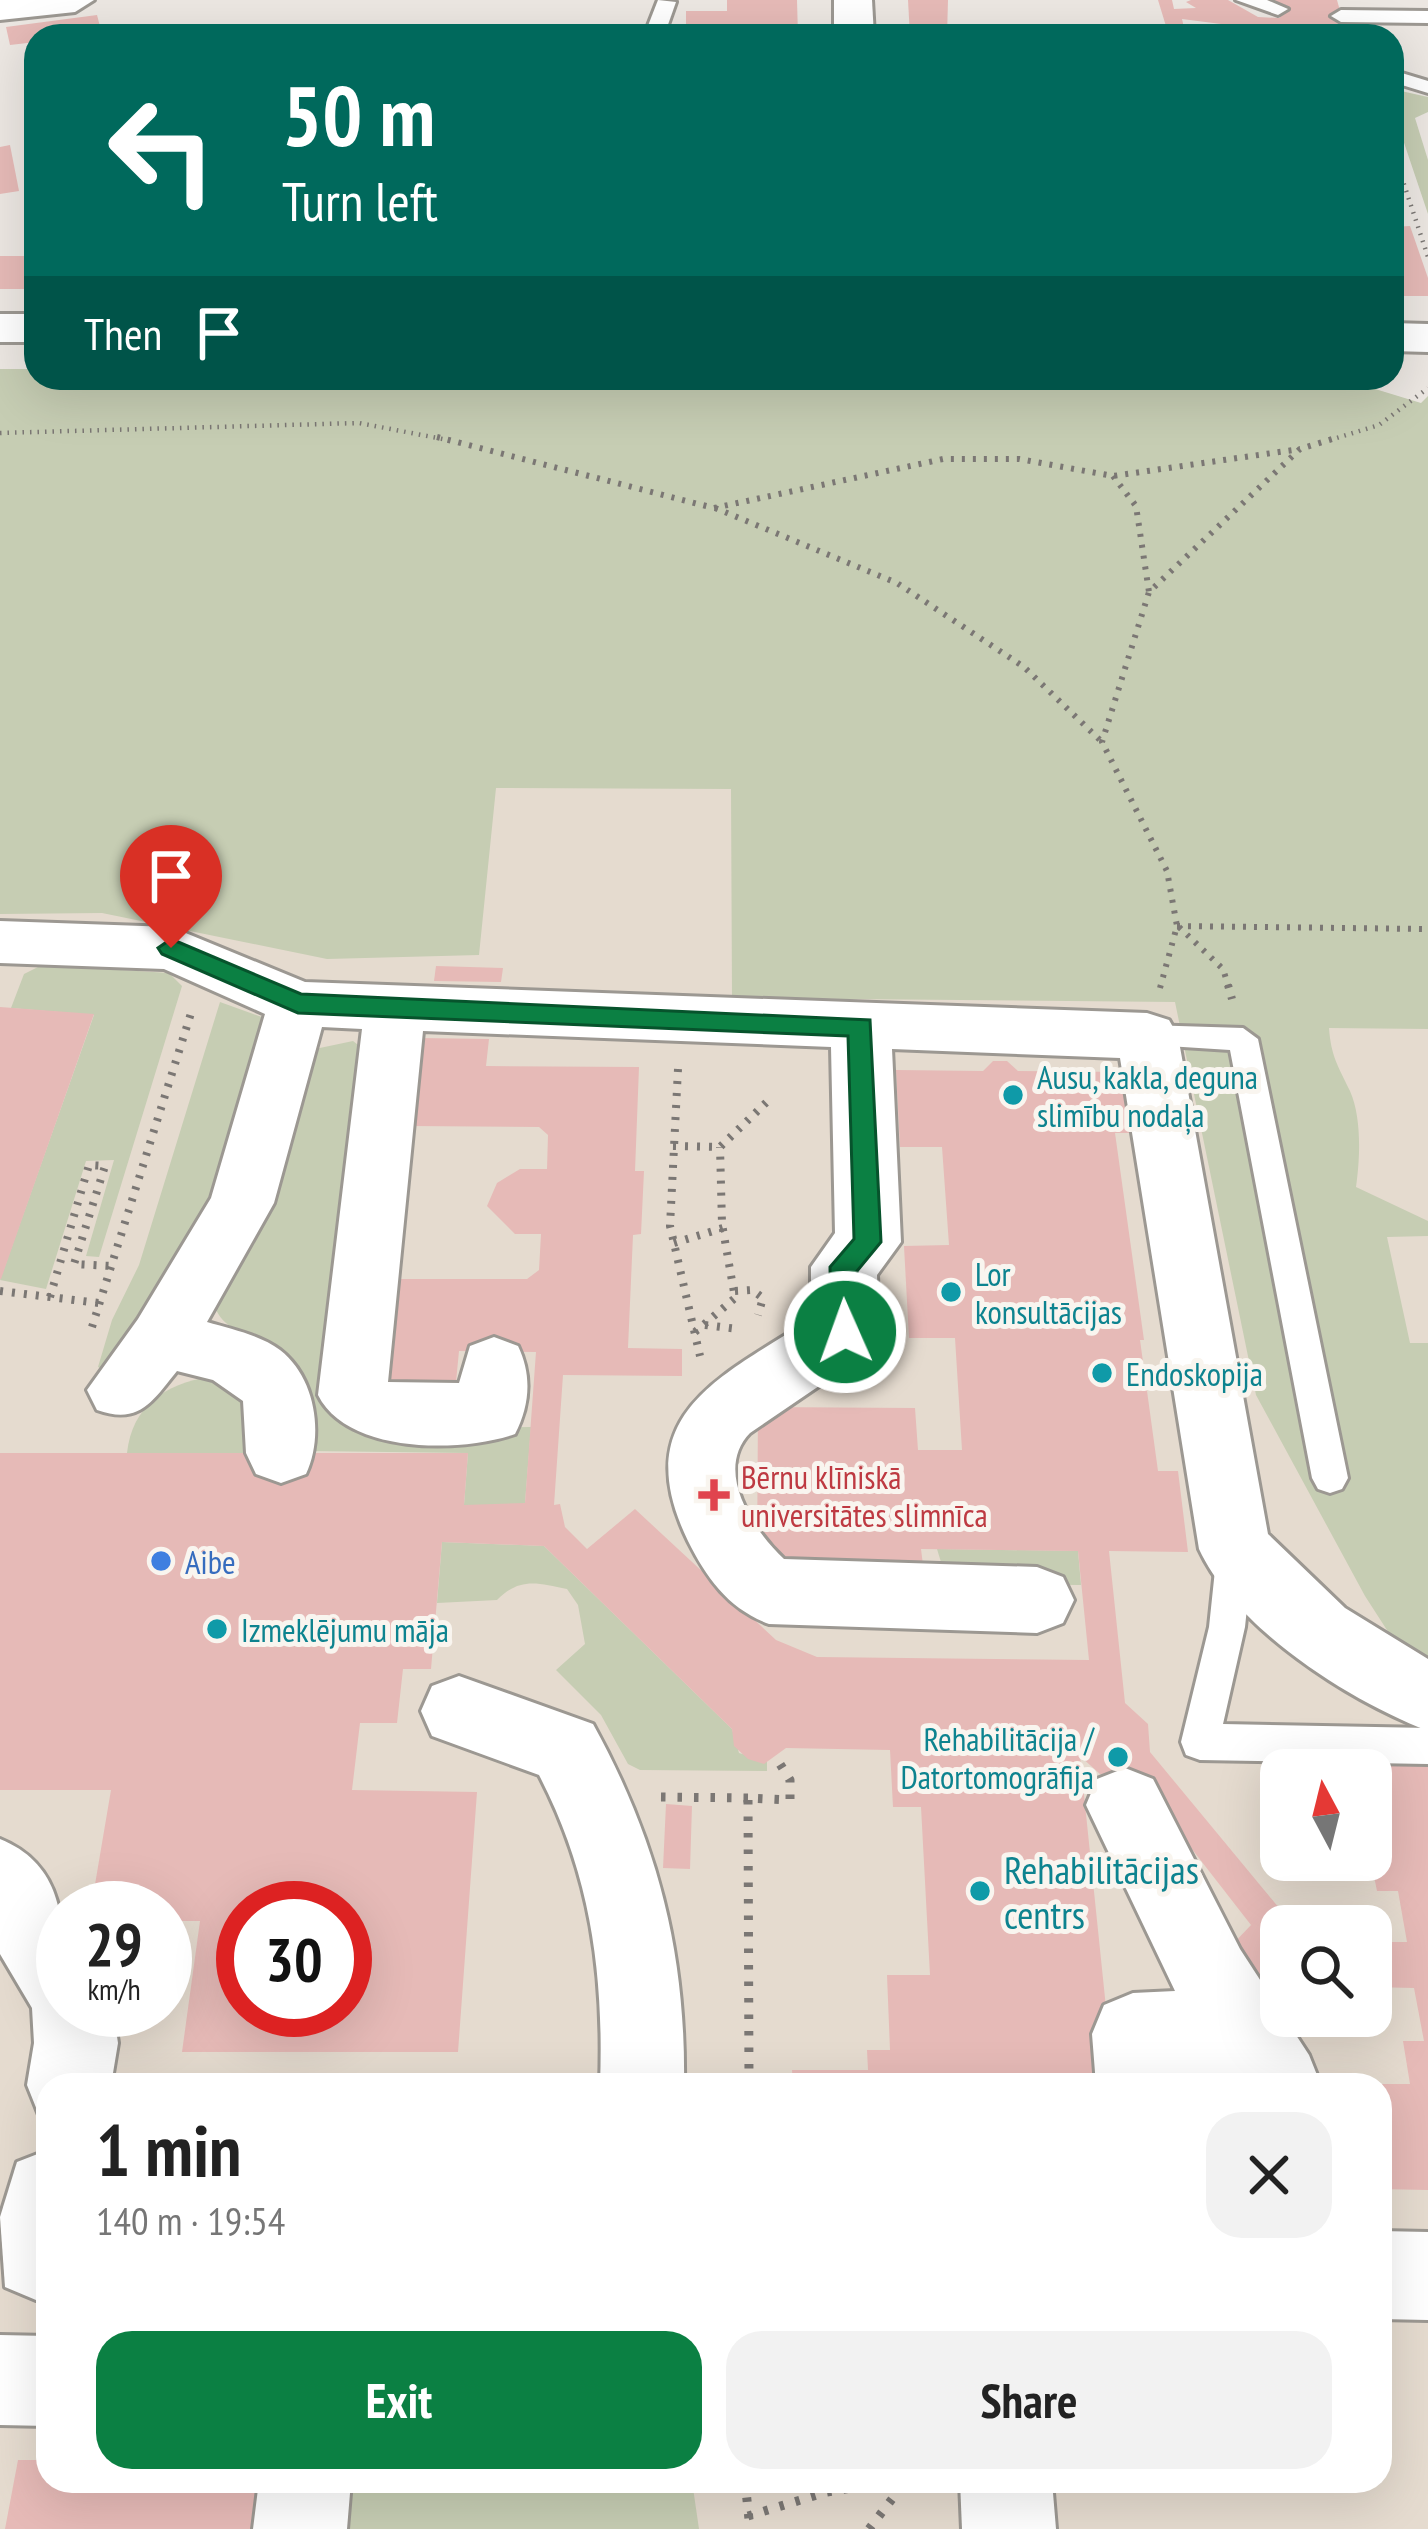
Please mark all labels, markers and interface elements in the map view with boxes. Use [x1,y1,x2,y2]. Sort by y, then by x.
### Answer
text: 50 m [282,60,435,169]
icon: left [84,72,240,228]
text: Turn left [282,166,438,236]
icon: arrive [186,300,252,366]
text: Then [84,304,162,362]
pin [120,825,222,948]
icon: arrive [138,843,204,909]
place label: Ausu, kakla, deguna slimību nodaļa [1037,1055,1258,1136]
marker: Ausu, kakla, deguna slimību nodaļa [1000,1082,1026,1108]
place label: Lor konsultācijas [975,1252,1122,1333]
position arrow [782,1269,908,1395]
marker: Lor konsultācijas [938,1279,964,1305]
place label: Endoskopija [1126,1352,1263,1395]
marker: Endoskopija [1089,1360,1115,1386]
place label: Bērnu klīniskā universitātes slimnīca [741,1455,988,1536]
marker: Bērnu klīniskā universitātes slimnīca [698,1479,730,1511]
place label: Aibe [185,1540,236,1583]
marker: Aibe [148,1548,174,1574]
place label: Izmeklējumu māja [241,1608,449,1651]
marker: Izmeklējumu māja [204,1616,230,1642]
place label: Rehabilitācija / Datortomogrāfija [901,1717,1095,1798]
marker: Rehabilitācija / Datortomogrāfija [1105,1744,1131,1770]
north arrow [1260,1749,1392,1881]
map controls [1260,1749,1392,2037]
place label: Rehabilitācijas centrs [1004,1844,1199,1940]
marker: Rehabilitācijas centrs [967,1878,993,1904]
speed limit sign: 30 [216,1881,372,2037]
text: 29 [85,1905,143,1983]
button: search [1260,1905,1392,2037]
text: km/h [87,1969,141,2008]
text: 1 min [96,2103,241,2196]
button: close [1206,2112,1332,2238]
text: 140 m · 19:54 [96,2195,285,2246]
button: Exit [96,2331,702,2469]
button: Share [726,2331,1332,2469]

